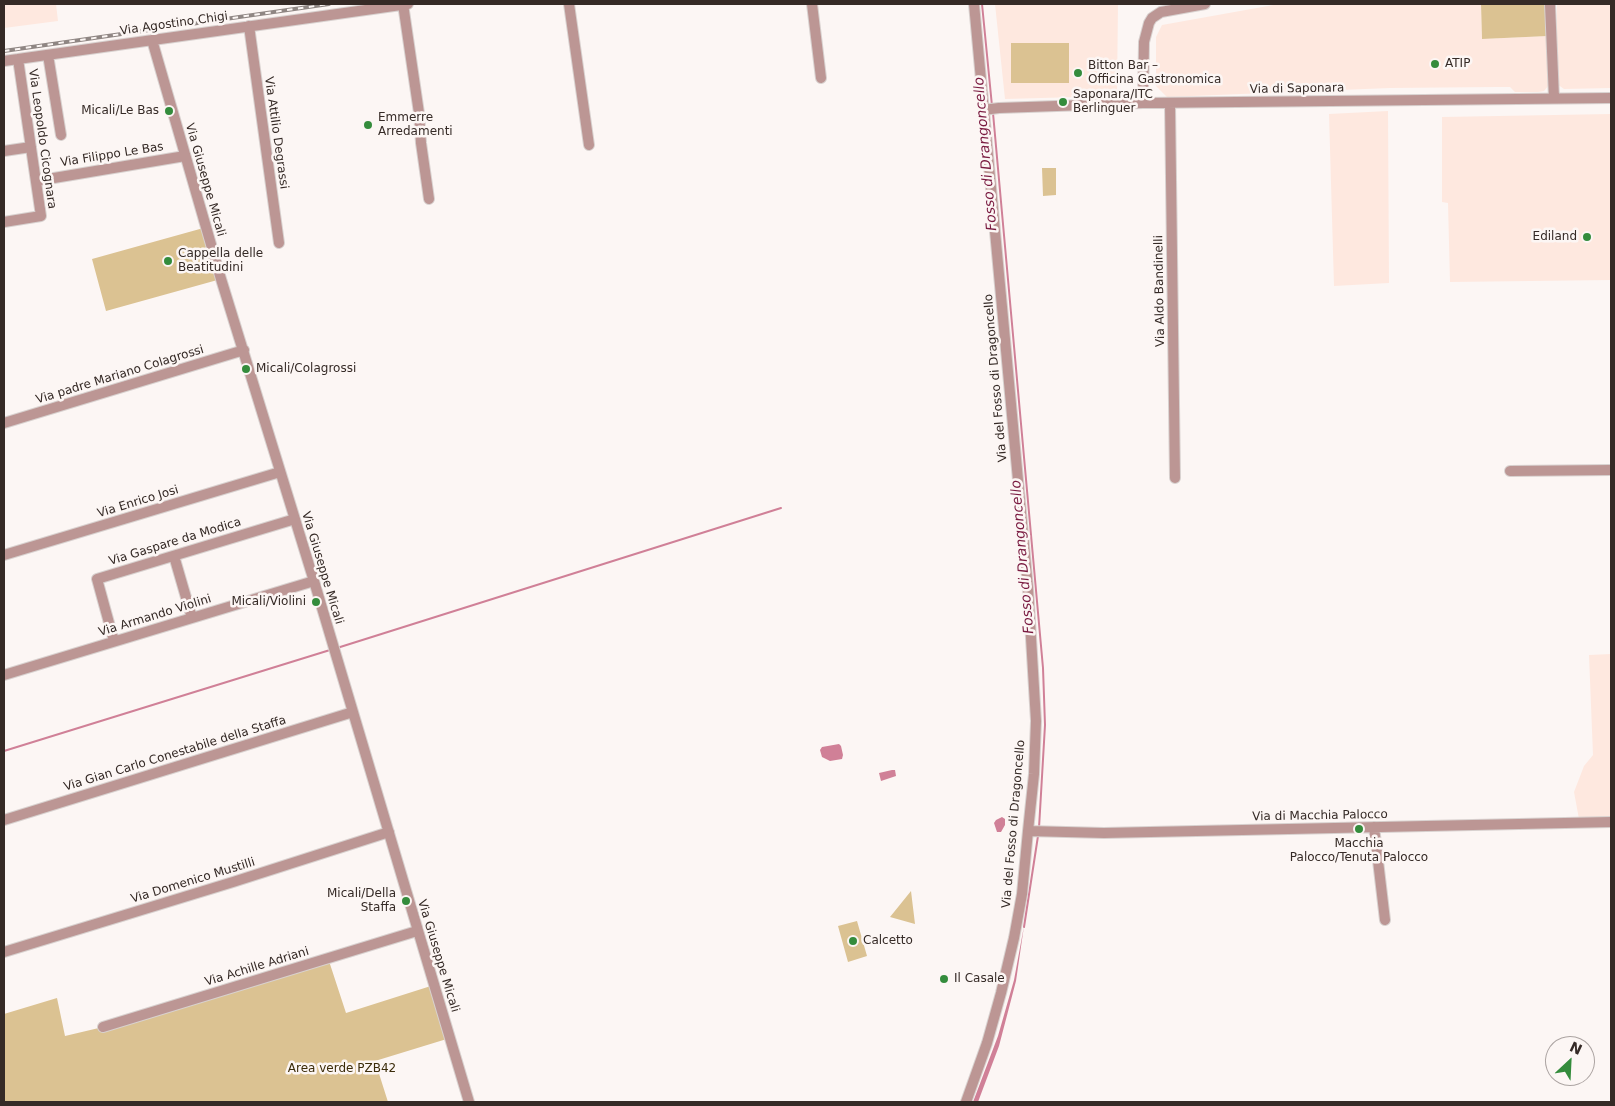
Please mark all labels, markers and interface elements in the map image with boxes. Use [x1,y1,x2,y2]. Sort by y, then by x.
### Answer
street label: Via Agostino Chigi [119,9,229,39]
place label: ATIP [1445,57,1470,71]
marker: ATIP [1429,58,1441,70]
place label: Bitton Bar – Officina Gastronomica [1088,59,1221,87]
marker: Bitton Bar – Officina Gastronomica [1072,67,1084,79]
street label: Via Leopoldo Cicognara [25,68,59,210]
street label: Via Attilio Degrassi [261,76,291,190]
water label: Fosso di Drangoncello [971,76,1001,232]
street label: Via di Saponara [1250,81,1344,97]
place label: Saponara/ITC Berlinguer [1073,88,1153,116]
marker: Saponara/ITC Berlinguer [1057,96,1069,108]
place label: Micali/Le Bas [81,104,159,118]
marker: Micali/Le Bas [163,105,175,117]
place label: Emmerre Arredamenti [378,111,453,139]
marker: Emmerre Arredamenti [362,119,374,131]
street label: Via Giuseppe Micali [182,122,228,238]
street label: Via Filippo Le Bas [59,140,165,170]
place label: Ediland [1533,230,1577,244]
marker: Ediland [1581,231,1593,243]
street label: Via Aldo Bandinelli [1152,235,1168,347]
place label: Cappella delle Beatitudini [178,247,263,275]
marker: Cappella delle Beatitudini [162,255,174,267]
street label: Via del Fosso di Dragoncello [981,293,1011,463]
street label: Via padre Mariano Colagrossi [34,343,206,407]
place label: Micali/Colagrossi [256,362,356,376]
marker: Micali/Colagrossi [240,363,252,375]
water label: Fosso di Drangoncello [1008,479,1038,635]
street label: Via Enrico Josi [96,483,180,521]
street label: Via Giuseppe Micali [298,510,346,626]
street label: Via Gaspare da Modica [107,515,243,569]
street label: Via Armando Violini [97,592,213,640]
place label: Micali/Violini [231,595,306,609]
marker: Micali/Violini [310,596,322,608]
street label: Via Gian Carlo Conestabile della Staffa [62,713,288,795]
street label: Via del Fosso di Dragoncello [999,739,1029,909]
street label: Via di Macchia Palocco [1252,808,1388,824]
marker: Macchia Palocco/Tenuta Palocco [1353,823,1365,835]
place label: Macchia Palocco/Tenuta Palocco [1290,837,1428,865]
street label: Via Domenico Mustilli [129,855,257,907]
place label: Micali/Della Staffa [327,887,396,915]
marker: Micali/Della Staffa [400,895,412,907]
street label: Via Giuseppe Micali [414,898,462,1014]
place label: Calcetto [863,934,913,948]
marker: Calcetto [847,935,859,947]
street label: Via Achille Adriani [203,944,311,990]
place label: Il Casale [954,972,1005,986]
marker: Il Casale [938,973,950,985]
north arrow [1545,1036,1595,1086]
text: N [1567,1039,1585,1058]
park label: Area verde PZB42 [288,1062,396,1076]

